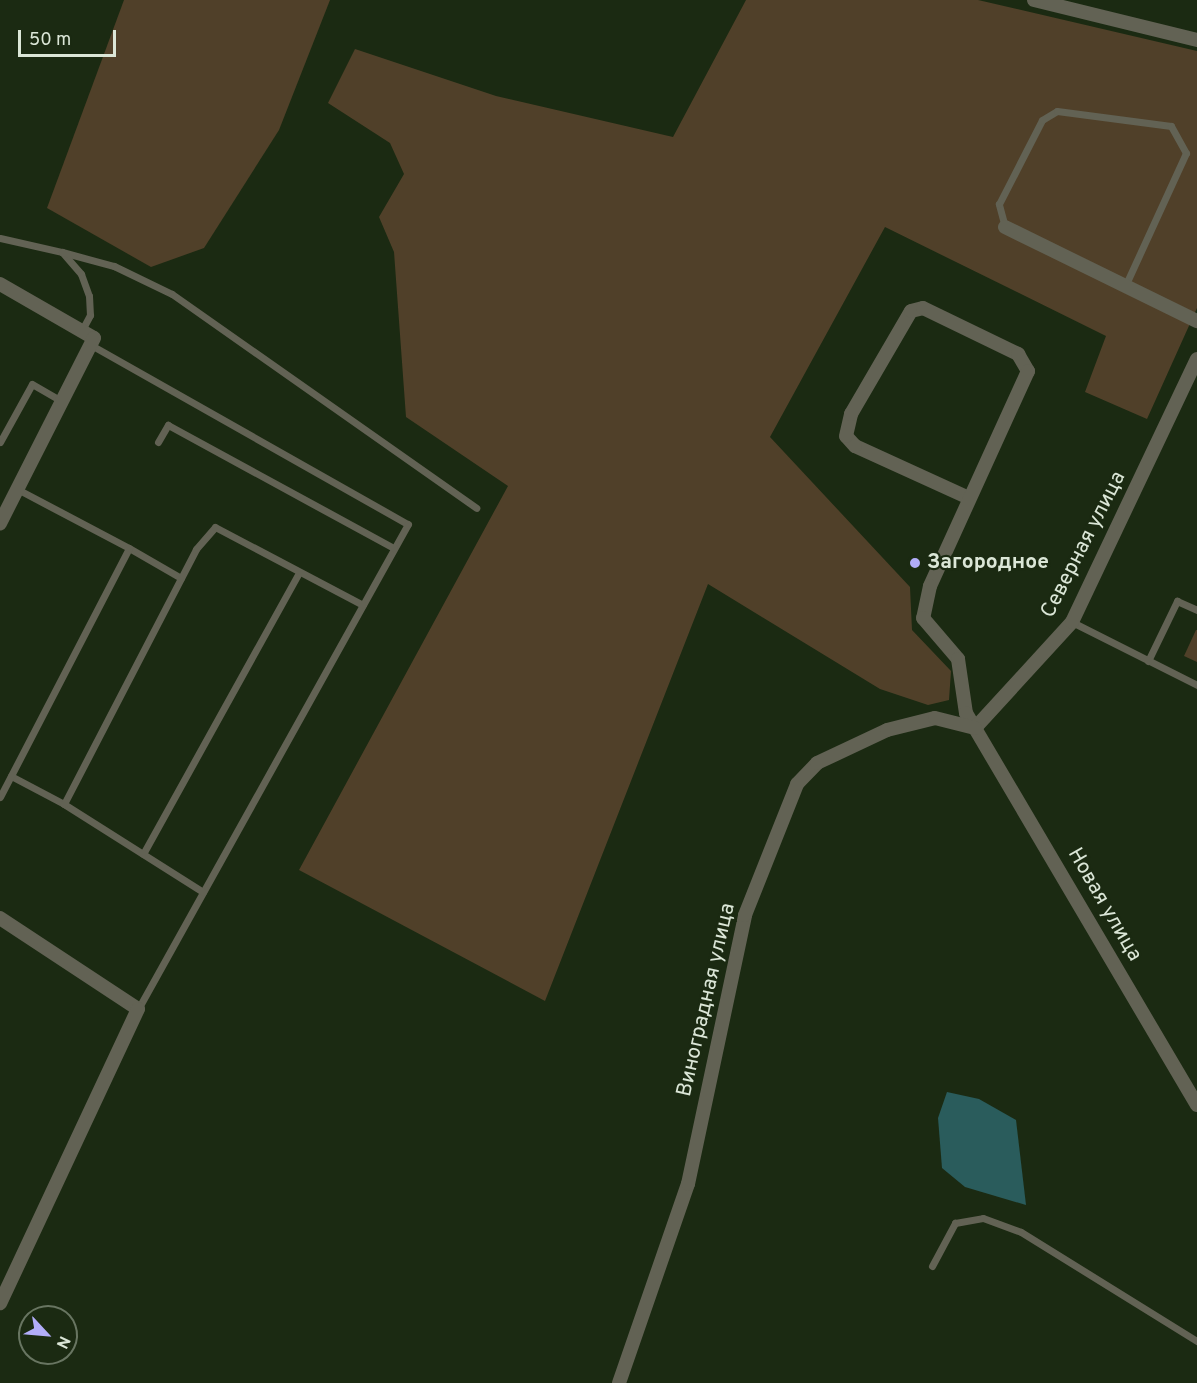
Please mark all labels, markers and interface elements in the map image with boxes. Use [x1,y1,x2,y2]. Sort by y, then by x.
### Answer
scale bar [21,18,118,56]
text: 50 m [29,29,71,52]
street label: Северная улица [1036,468,1132,622]
place label: Загородное [927,550,1049,576]
marker: Загородное [908,556,922,570]
street label: Новая улица [1061,844,1147,966]
street label: Виноградная улица [672,901,742,1099]
north arrow [18,1305,78,1365]
text: N [51,1332,74,1352]

